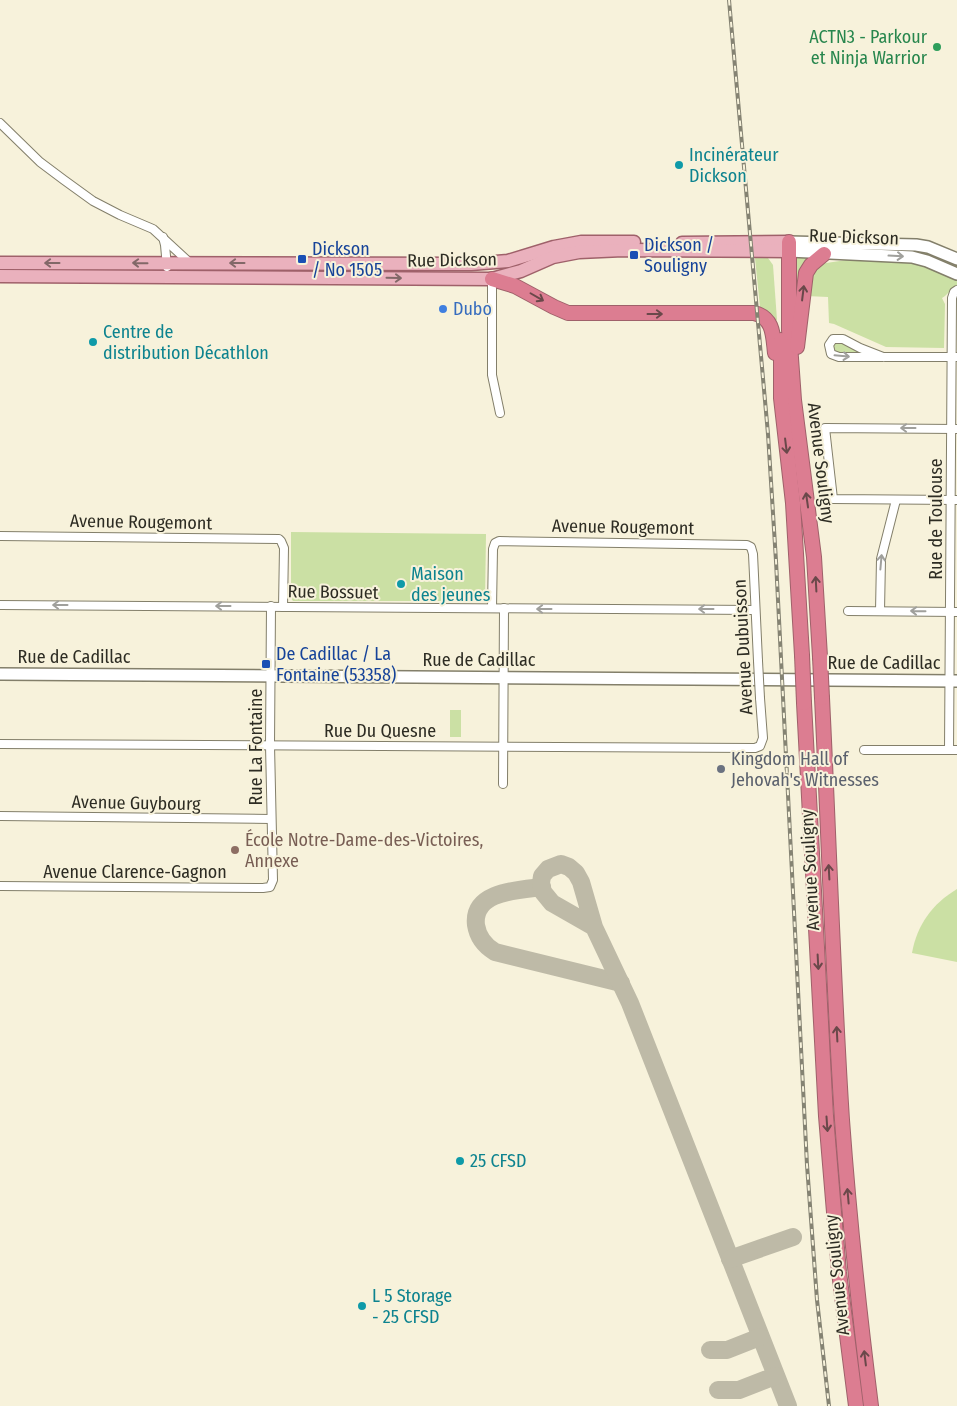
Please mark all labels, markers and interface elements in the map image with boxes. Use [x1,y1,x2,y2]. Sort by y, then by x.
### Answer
place label: ACTN3 - Parkour et Ninja Warrior [809,26,928,69]
marker: ACTN3 - Parkour et Ninja Warrior [931,41,943,53]
place label: Incinérateur Dickson [689,144,779,187]
marker: Incinérateur Dickson [673,159,685,171]
street label: Rue Dickson [809,224,899,250]
place label: Dickson / Souligny [644,234,714,277]
place label: Dickson / No 1505 [312,238,382,281]
street label: Rue Dickson [407,248,497,272]
marker: Dickson / Souligny [628,249,640,261]
one-way arrow [888,251,904,260]
marker: Dickson / No 1505 [296,253,308,265]
one-way arrow [44,258,60,268]
one-way arrow [132,258,148,268]
one-way arrow [229,258,246,268]
one-way arrow [386,273,402,283]
one-way arrow [798,285,808,301]
one-way arrow [529,293,544,303]
place label: Dubo [453,298,492,320]
marker: Dubo [437,303,449,315]
one-way arrow [646,309,663,319]
place label: Centre de distribution Décathlon [103,321,269,364]
marker: Centre de distribution Décathlon [87,336,99,348]
one-way arrow [834,351,850,361]
street label: Avenue Souligny [803,401,839,525]
one-way arrow [901,423,917,433]
one-way arrow [781,438,791,454]
street label: Rue de Toulouse [925,458,947,580]
one-way arrow [802,493,812,509]
street label: Avenue Rougemont [70,510,213,534]
street label: Avenue Rougemont [552,515,695,539]
one-way arrow [876,554,886,570]
place label: Maison des jeunes [411,563,491,606]
one-way arrow [812,576,821,592]
marker: Maison des jeunes [395,578,407,590]
street label: Avenue Dubuisson [728,579,758,715]
street label: Rue Bossuet [287,580,379,604]
one-way arrow [52,600,68,610]
one-way arrow [215,601,231,611]
one-way arrow [536,604,552,614]
one-way arrow [699,604,715,614]
one-way arrow [911,607,927,616]
place label: De Cadillac / La Fontaine (53358) [276,643,396,686]
street label: Rue de Cadillac [17,646,131,668]
street label: Rue de Cadillac [422,649,536,671]
street label: Rue de Cadillac [827,652,941,674]
marker: De Cadillac / La Fontaine (53358) [260,658,272,670]
street label: Rue La Fontaine [245,688,267,805]
street label: Rue Du Quesne [324,720,436,742]
place label: Kingdom Hall of Jehovah's Witnesses [731,748,879,791]
marker: Kingdom Hall of Jehovah's Witnesses [715,763,727,775]
street label: Avenue Guybourg [71,791,201,815]
street label: Avenue Souligny [796,809,824,931]
place label: École Notre-Dame-des-Victoires, Annexe [245,828,483,872]
marker: École Notre-Dame-des-Victoires, Annexe [229,844,241,856]
street label: Avenue Clarence-Gagnon [43,861,227,883]
one-way arrow [824,864,833,880]
one-way arrow [813,953,822,969]
one-way arrow [833,1026,842,1042]
one-way arrow [822,1116,831,1132]
place label: 25 CFSD [470,1150,526,1172]
marker: 25 CFSD [454,1155,466,1167]
one-way arrow [843,1188,853,1204]
street label: Avenue Souligny [820,1214,854,1336]
place label: L 5 Storage - 25 CFSD [372,1285,452,1328]
marker: L 5 Storage - 25 CFSD [356,1300,368,1312]
one-way arrow [860,1350,870,1366]

